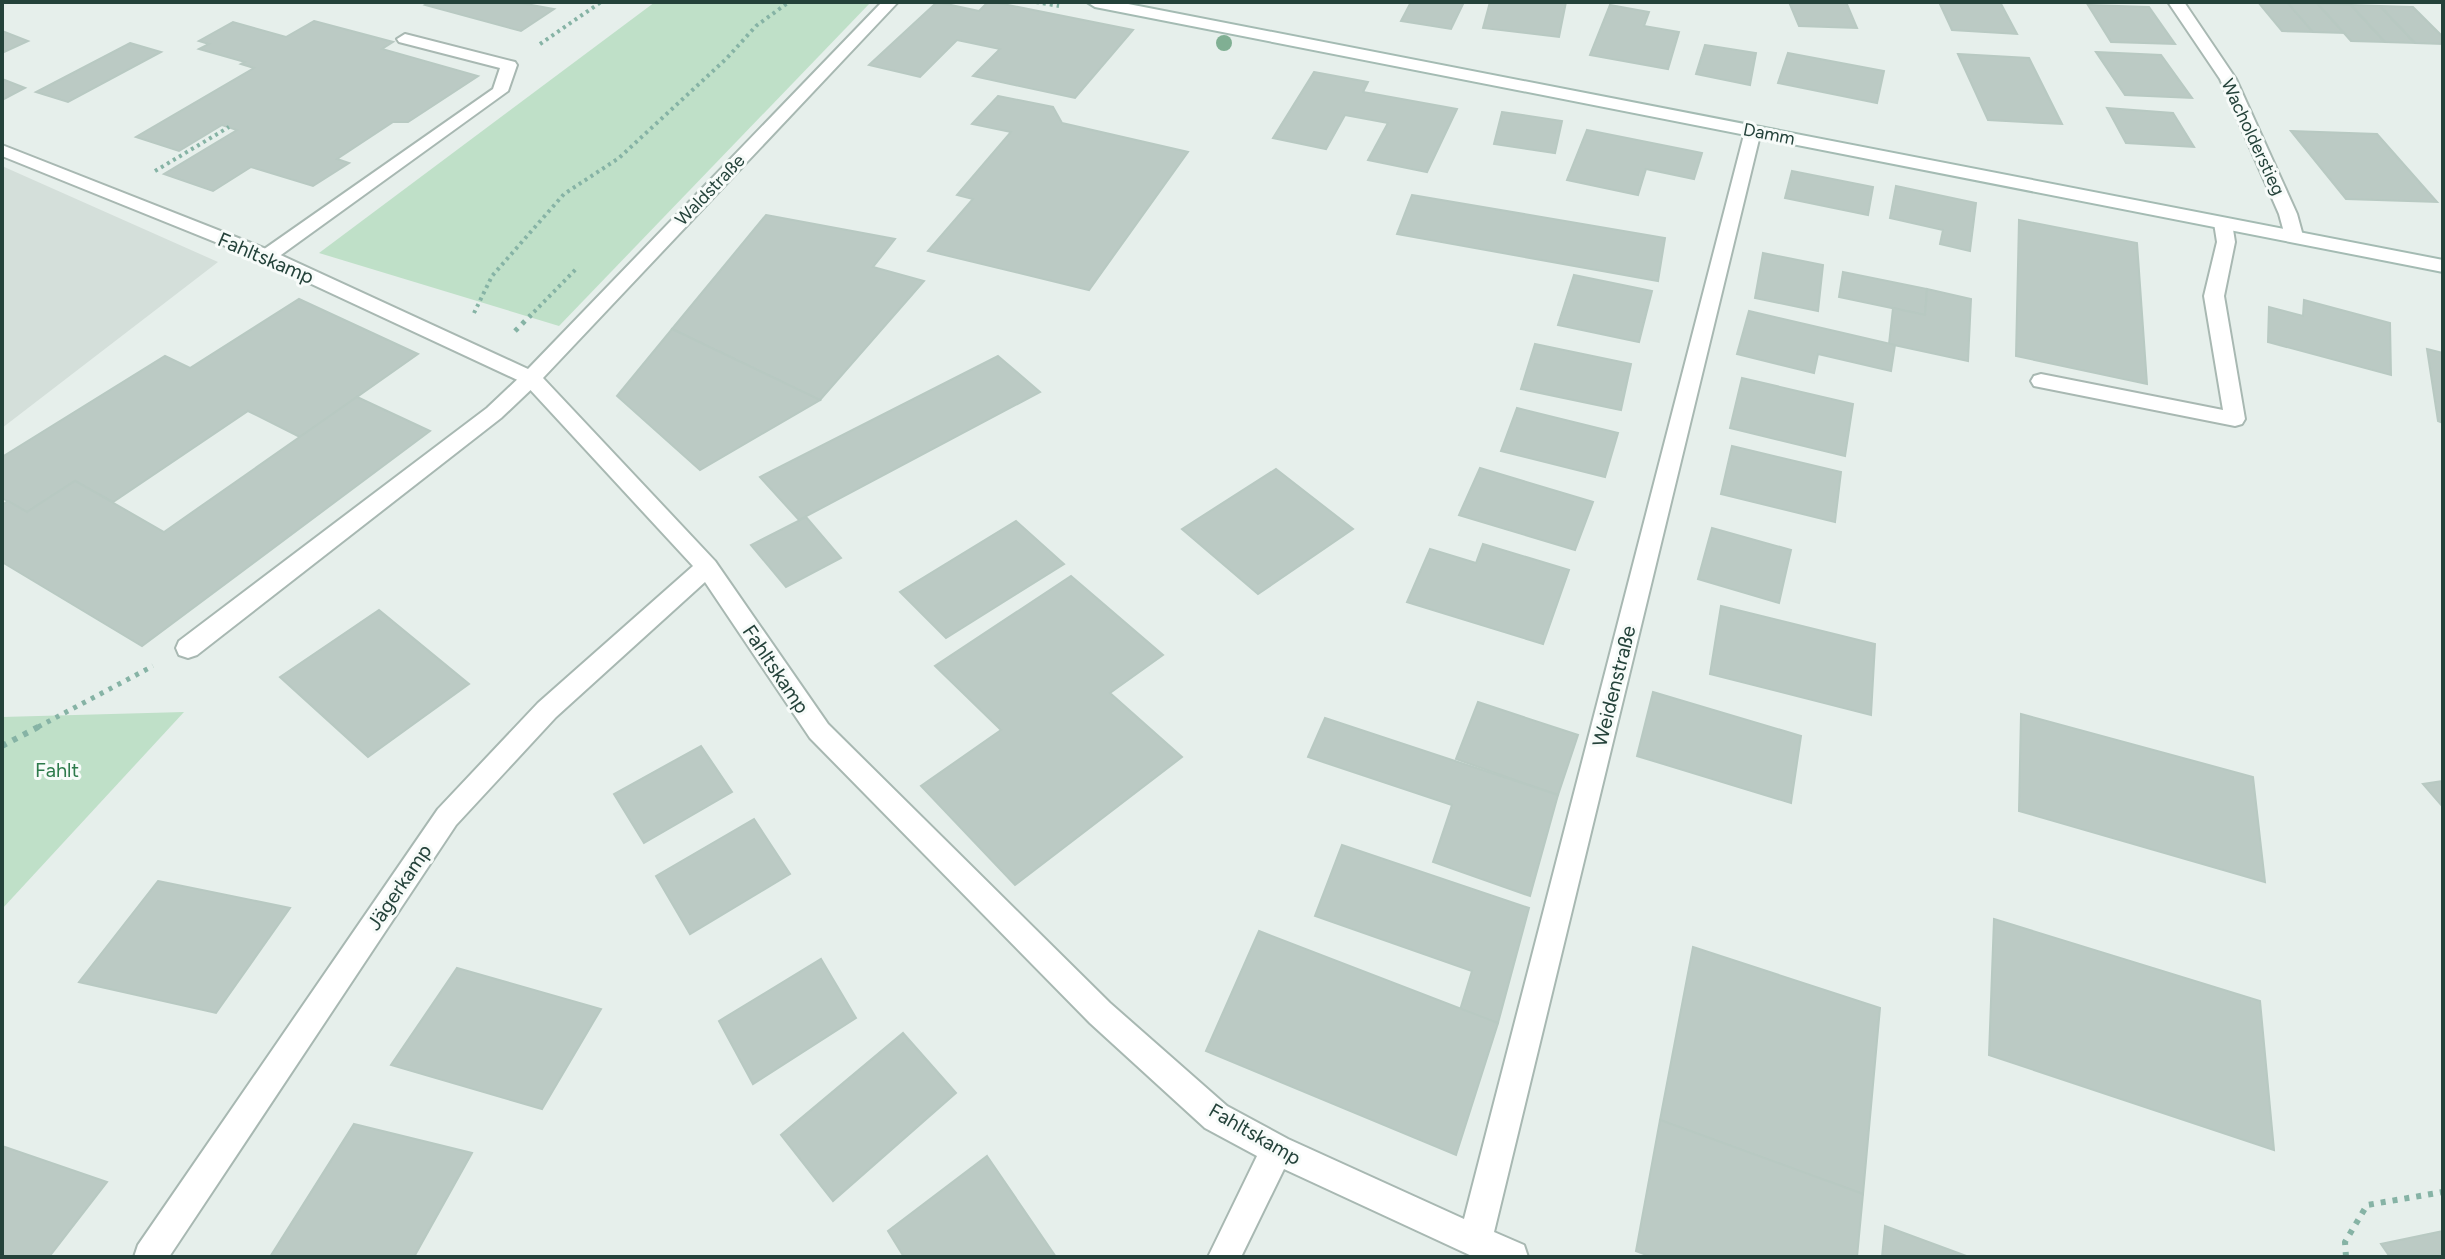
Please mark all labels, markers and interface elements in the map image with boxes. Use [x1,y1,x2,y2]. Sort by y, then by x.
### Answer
street label: Wacholderstieg [2216,75,2290,199]
street label: Damm [1741,118,1797,150]
street label: Waldstraße [671,150,750,230]
street label: Fahltskamp [214,227,318,289]
street label: Fahltskamp [738,620,814,718]
street label: Weidenstraße [1587,623,1641,749]
park label: Fahlt [35,758,79,782]
street label: Jägerkamp [362,839,436,935]
street label: Fahltskamp [1205,1098,1305,1170]

